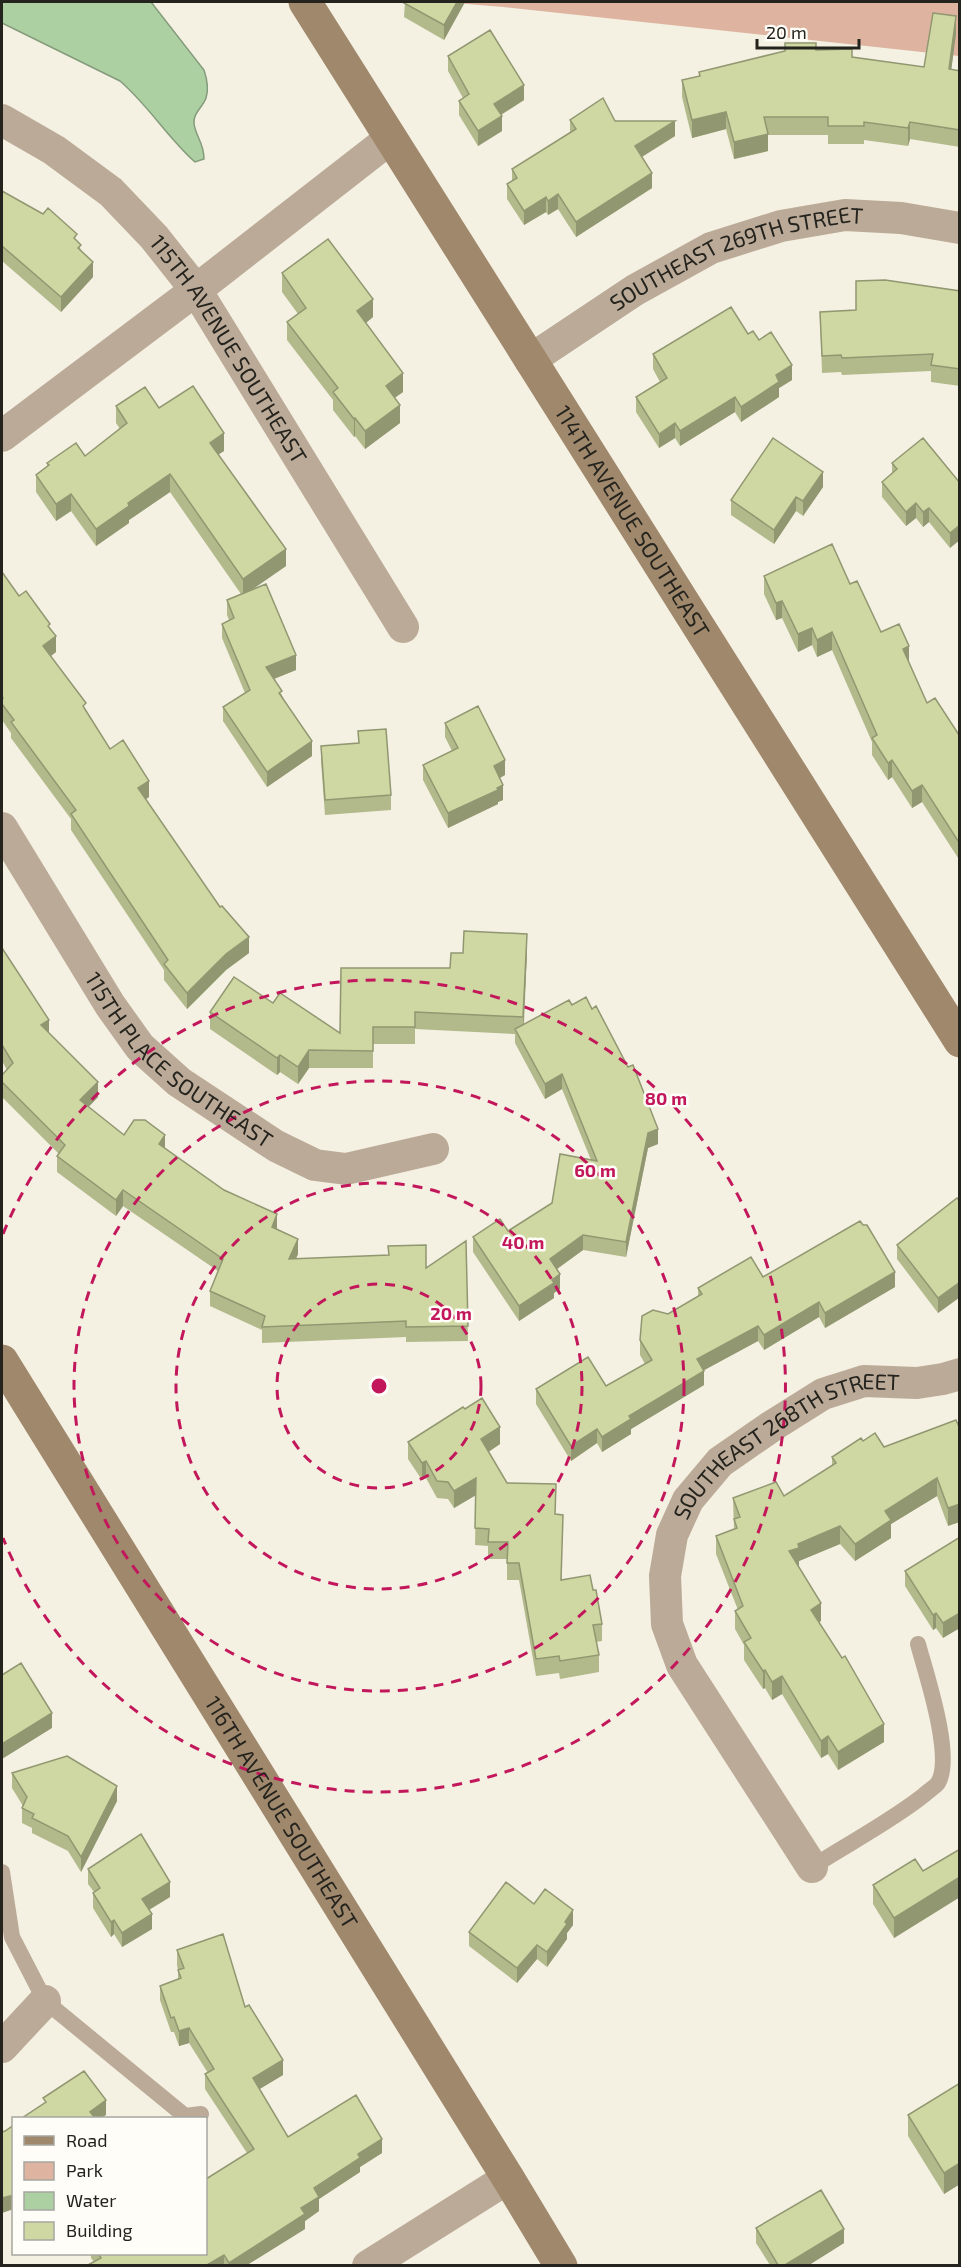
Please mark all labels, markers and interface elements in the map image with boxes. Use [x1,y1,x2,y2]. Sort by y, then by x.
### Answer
scale bar [757,12,859,50]
text: 20 m [766,21,807,43]
street label: SOUTHEAST 269TH STREET [604,200,864,315]
street label: 115TH AVENUE SOUTHEAST [145,229,313,468]
street label: 114TH AVENUE SOUTHEAST [551,400,716,642]
street label: 115TH PLACE SOUTHEAST [81,967,278,1152]
text: 80 m [645,1087,687,1109]
text: 60 m [574,1159,616,1181]
text: 40 m [502,1231,544,1253]
text: 20 m [430,1302,472,1324]
street label: SOUTHEAST 268TH STREET [667,1367,900,1523]
centre of rings [369,1376,389,1396]
street label: 116TH AVENUE SOUTHEAST [201,1691,364,1933]
legend [12,2117,207,2255]
text: Road [66,2129,107,2151]
text: Park [66,2159,103,2181]
text: Water [66,2189,116,2211]
text: Building [66,2219,133,2241]

